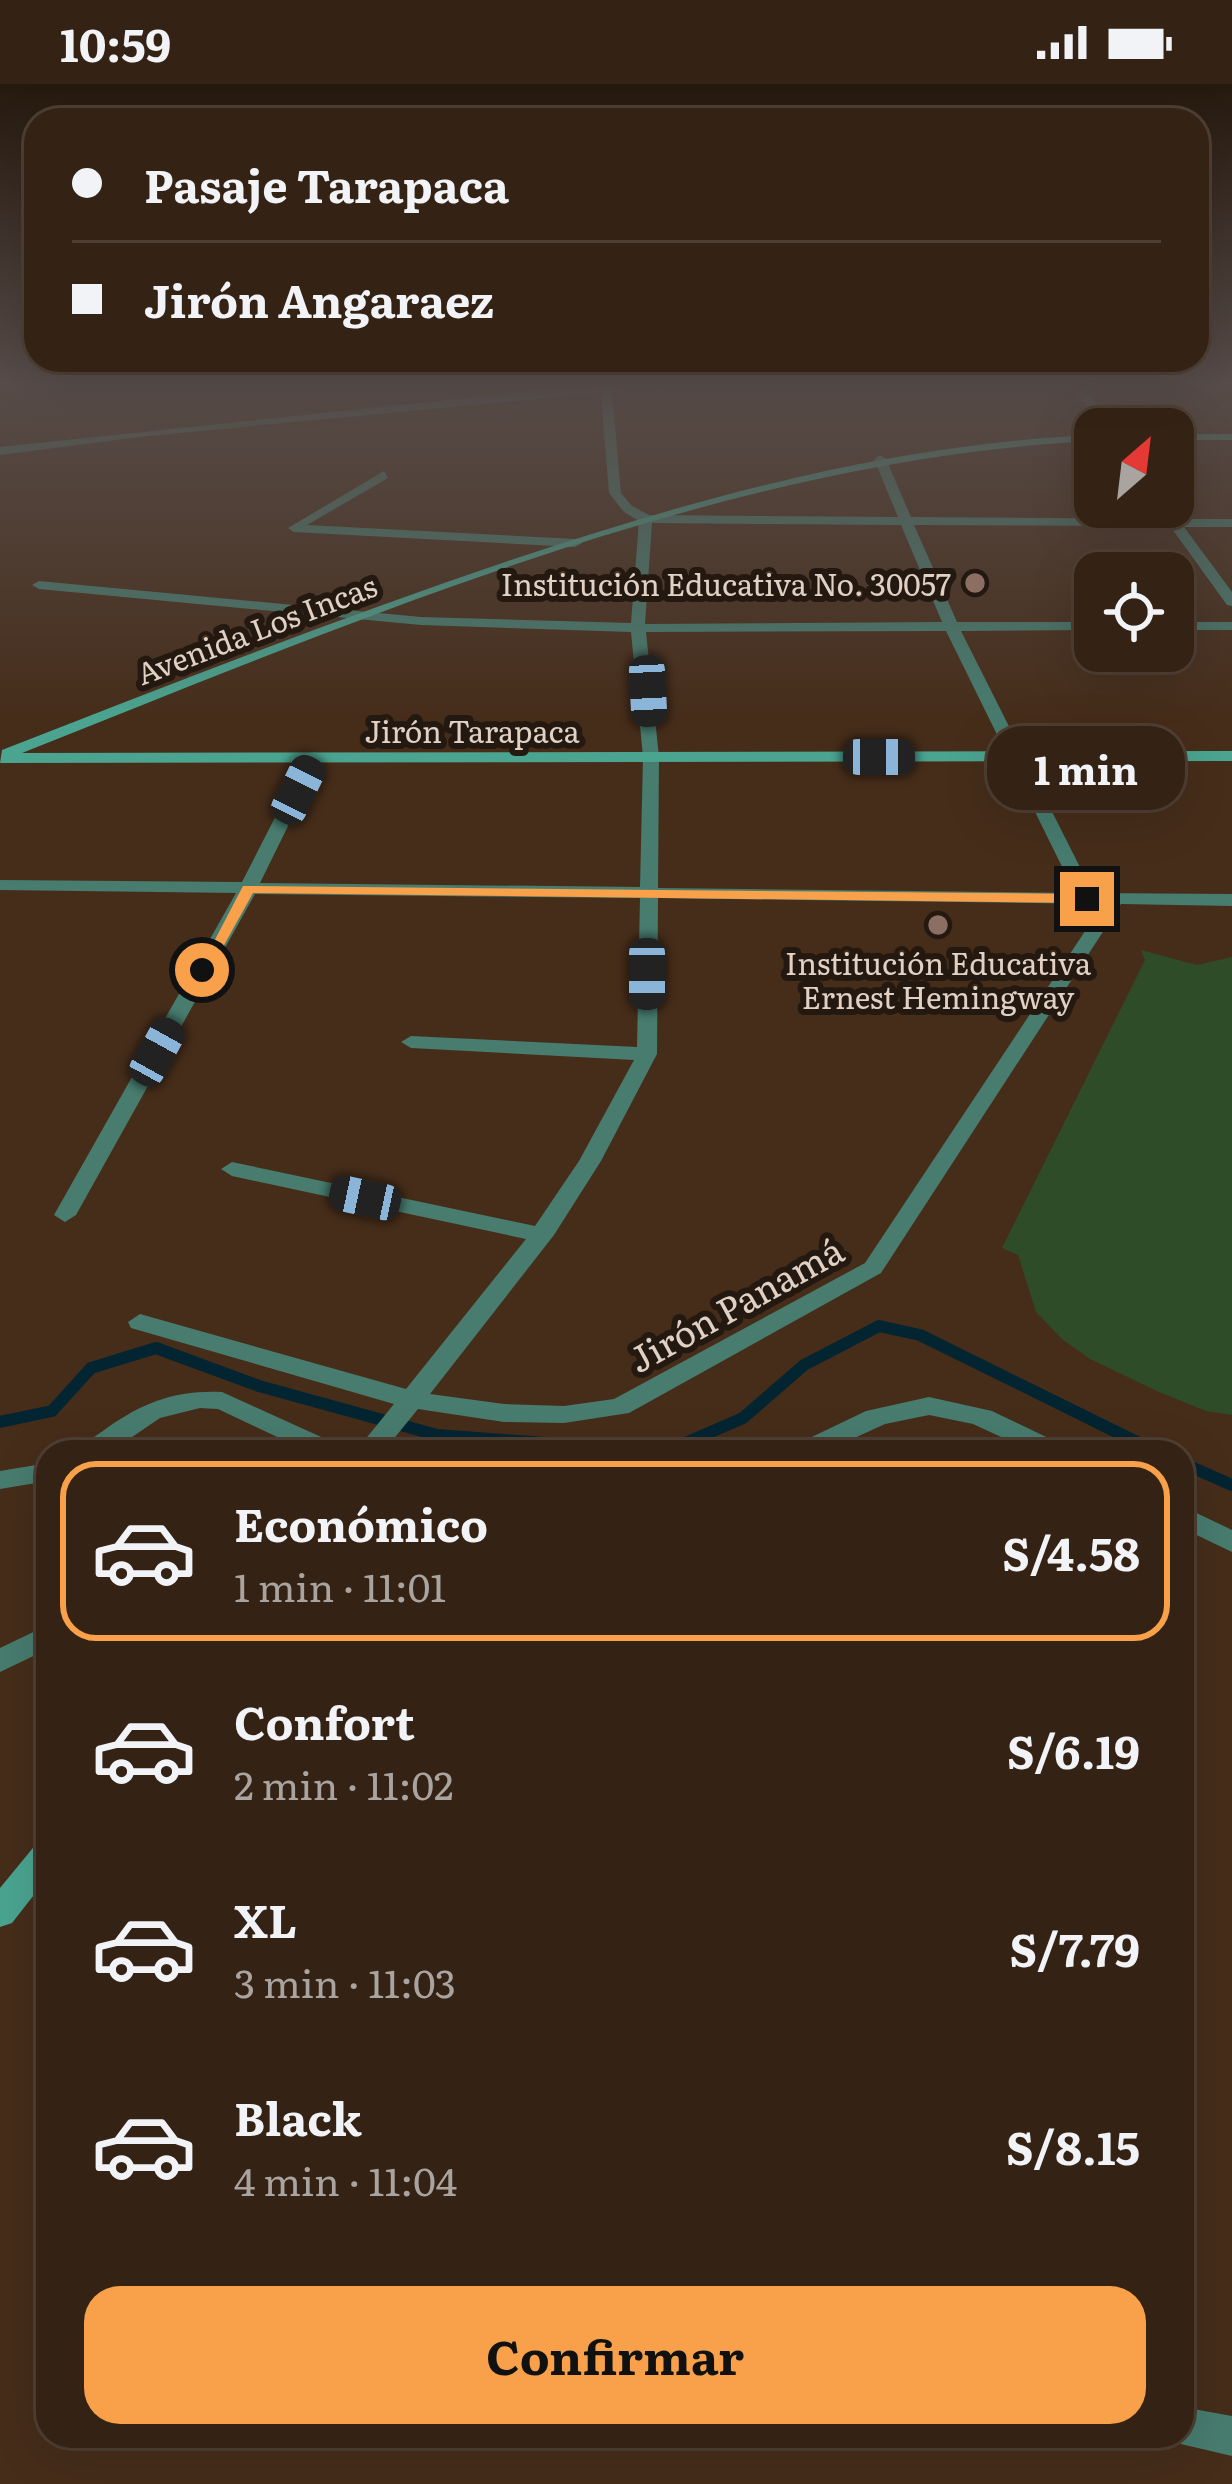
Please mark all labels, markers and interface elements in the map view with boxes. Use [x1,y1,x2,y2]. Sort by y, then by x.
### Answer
text: 10:59 [60,9,171,76]
text: Pasaje Tarapaca [144,150,509,217]
text: Jirón Angaraez [144,265,494,332]
north arrow [1074,408,1194,528]
map controls [1074,408,1194,672]
button: locate [1074,552,1194,672]
place label: Institución Educativa No. 30057 [501,561,951,605]
street label: Avenida Los Incas [129,562,383,694]
marker: Institución Educativa No. 30057 [962,570,988,596]
car [628,654,668,728]
street label: Jirón Tarapaca [364,708,580,752]
callout: 1 min [988,725,1186,809]
car [843,739,915,775]
text: 1 min [1034,739,1138,797]
car [266,750,330,830]
route end [1060,872,1114,926]
marker: Institución Educativa Ernest Hemingway [925,912,951,938]
car [629,938,665,1010]
place label: Institución Educativa Ernest Hemingway [785,940,1092,1018]
route start [175,943,229,997]
car [124,1012,190,1092]
car [326,1173,404,1223]
street label: Jirón Panamá [618,1222,853,1384]
text: Económico [234,1489,488,1556]
icon: car [90,1497,198,1605]
text: S/4.58 [1002,1518,1140,1585]
text: 1 min · 11:01 [234,1556,446,1614]
text: Confort [234,1687,415,1754]
icon: car [90,1695,198,1803]
text: S/6.19 [1007,1716,1140,1783]
text: 2 min · 11:02 [234,1754,453,1812]
text: XL [234,1885,297,1952]
icon: car [90,1893,198,2001]
text: S/7.79 [1010,1914,1140,1981]
text: 3 min · 11:03 [234,1952,456,2010]
text: Black [234,2083,362,2150]
icon: car [90,2091,198,2199]
text: S/8.15 [1006,2112,1140,2179]
text: 4 min · 11:04 [234,2150,457,2208]
button: Confirmar [84,2286,1146,2424]

